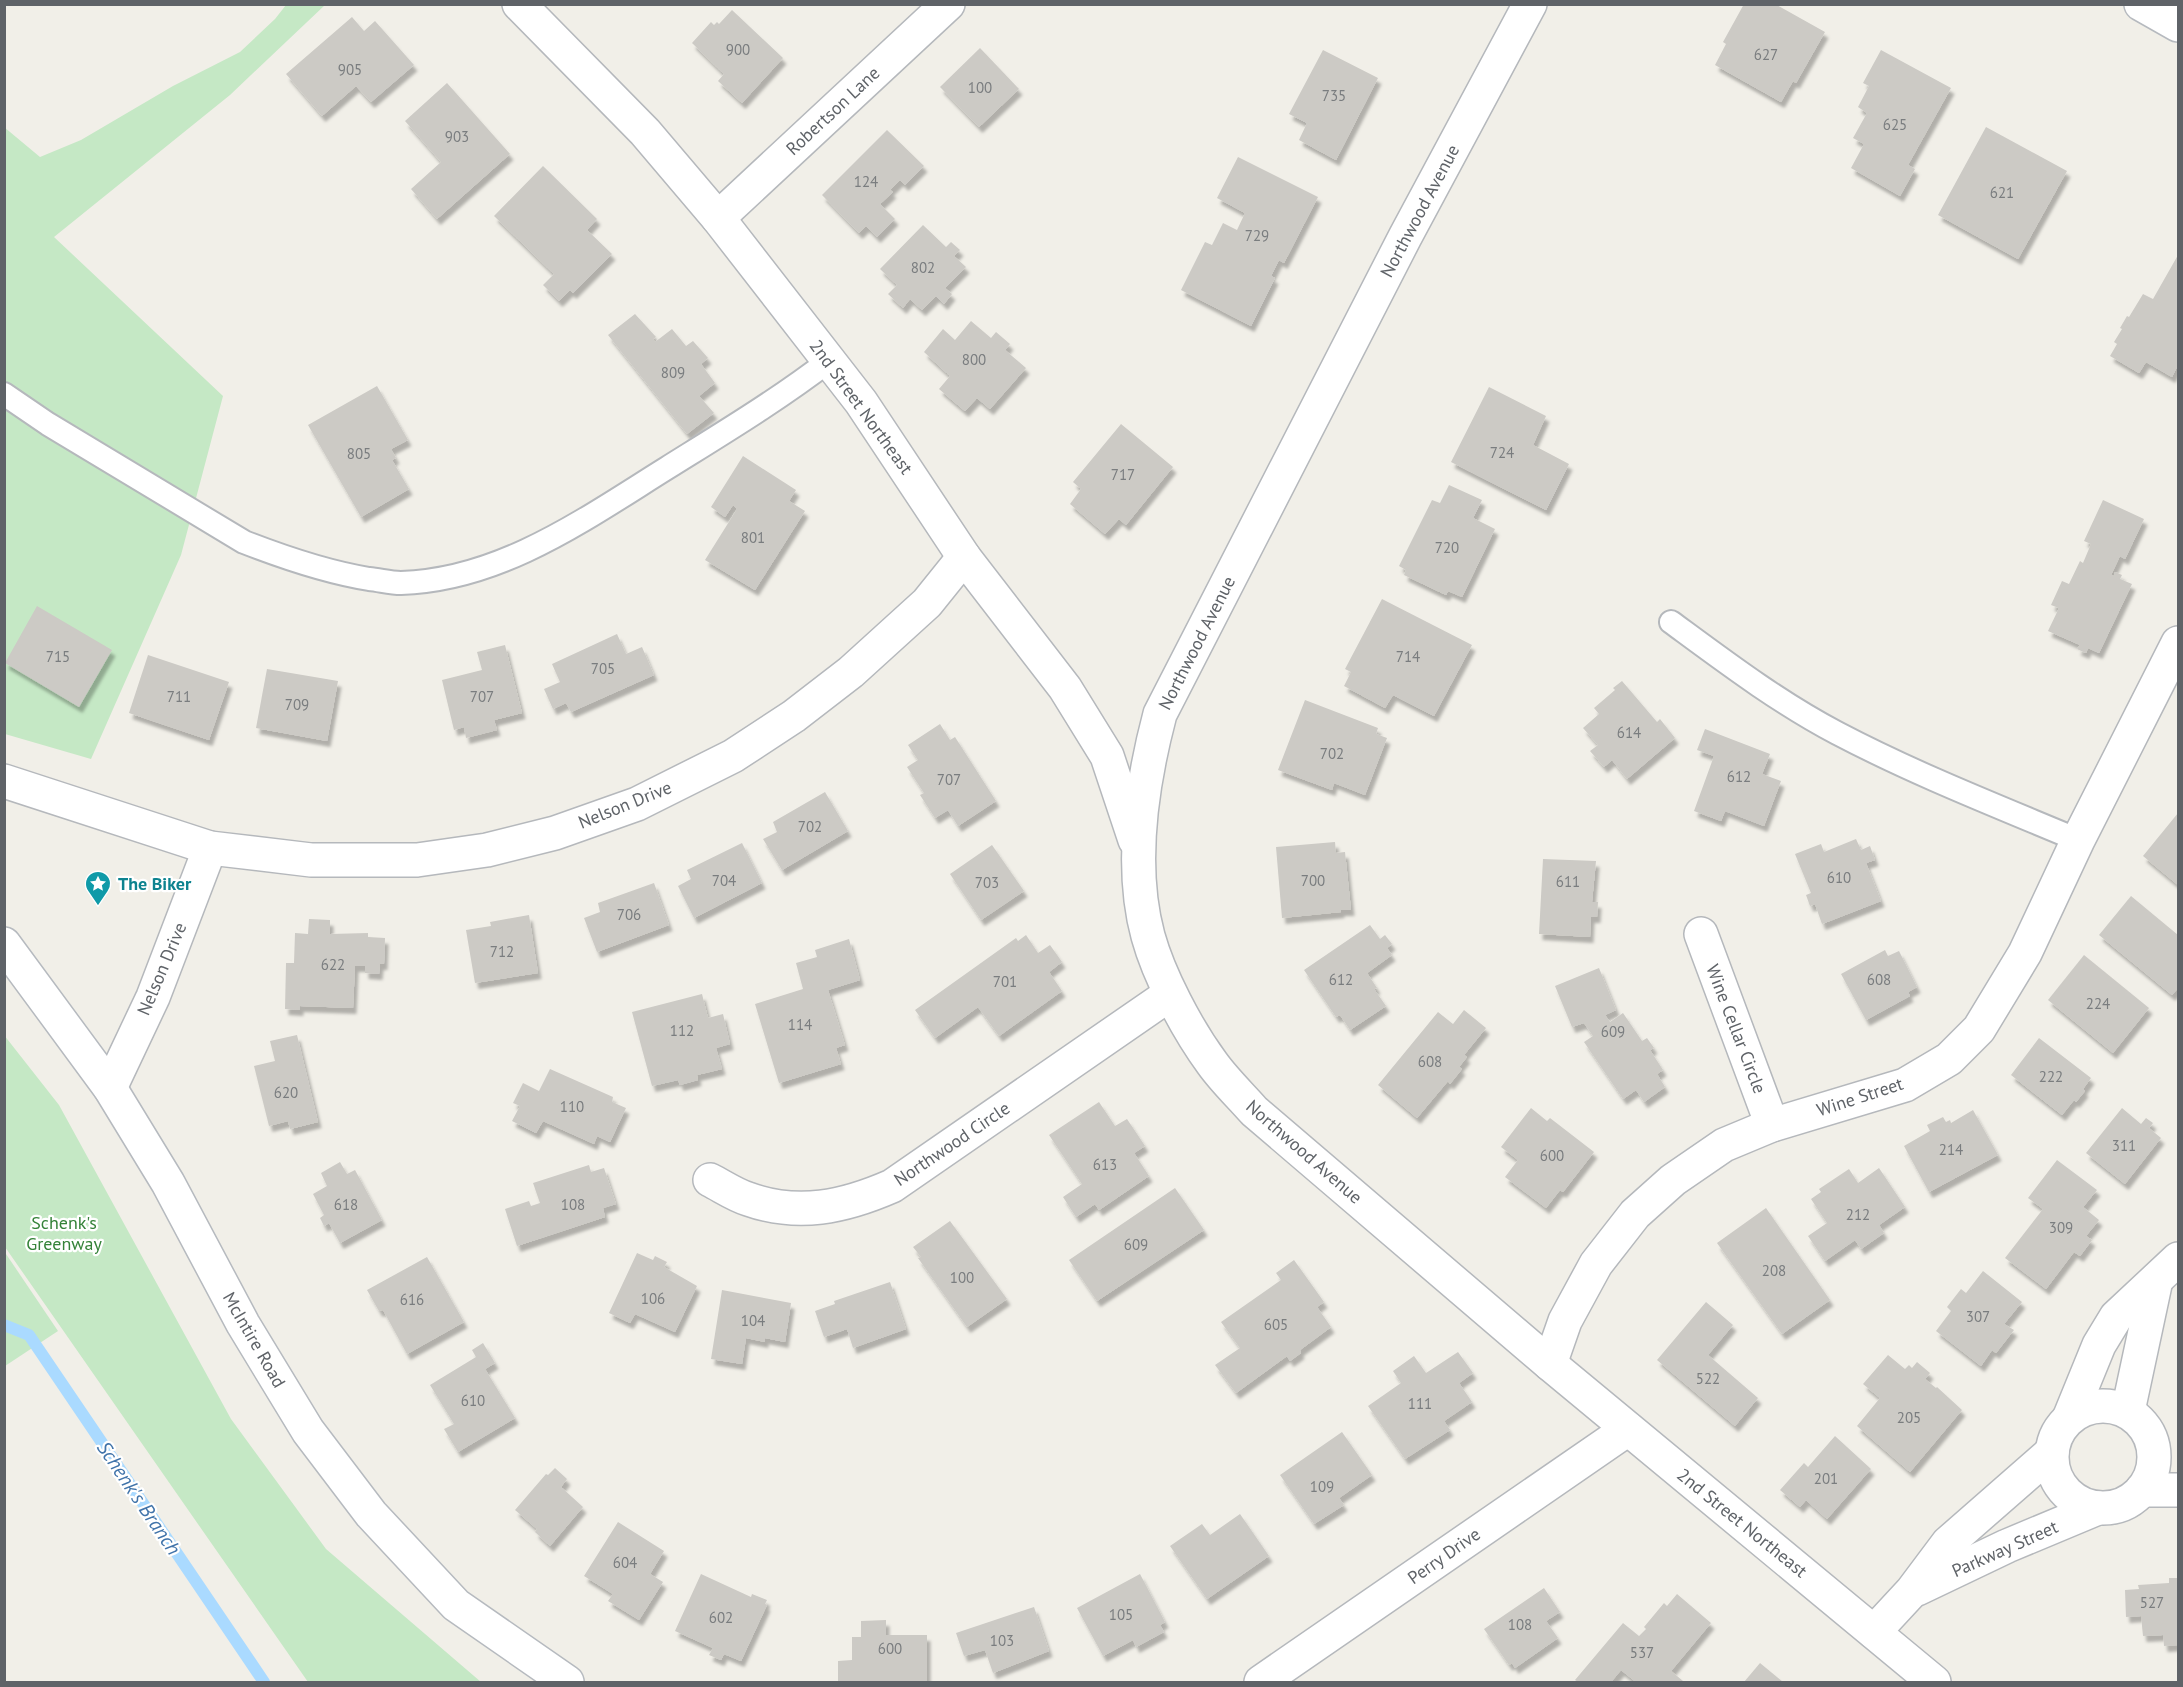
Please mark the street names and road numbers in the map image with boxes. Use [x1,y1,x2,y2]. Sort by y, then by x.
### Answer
street label: Robertson Lane [781,61,884,160]
street label: Northwood Avenue [1375,141,1464,281]
street label: 2nd Street Northeast [805,335,918,479]
street label: Northwood Avenue [1153,572,1240,713]
street label: Nelson Drive [575,775,675,834]
street label: Nelson Drive [132,919,191,1019]
street label: Wine Cellar Circle [1701,961,1772,1097]
street label: Wine Street [1814,1072,1906,1121]
street label: Northwood Avenue [1241,1095,1367,1208]
street label: Northwood Circle [889,1096,1014,1191]
street label: McIntire Road [218,1288,291,1392]
street label: 2nd Street Northeast [1672,1463,1812,1582]
street label: Parkway Street [1948,1515,2061,1582]
street label: Perry Drive [1403,1522,1485,1589]

